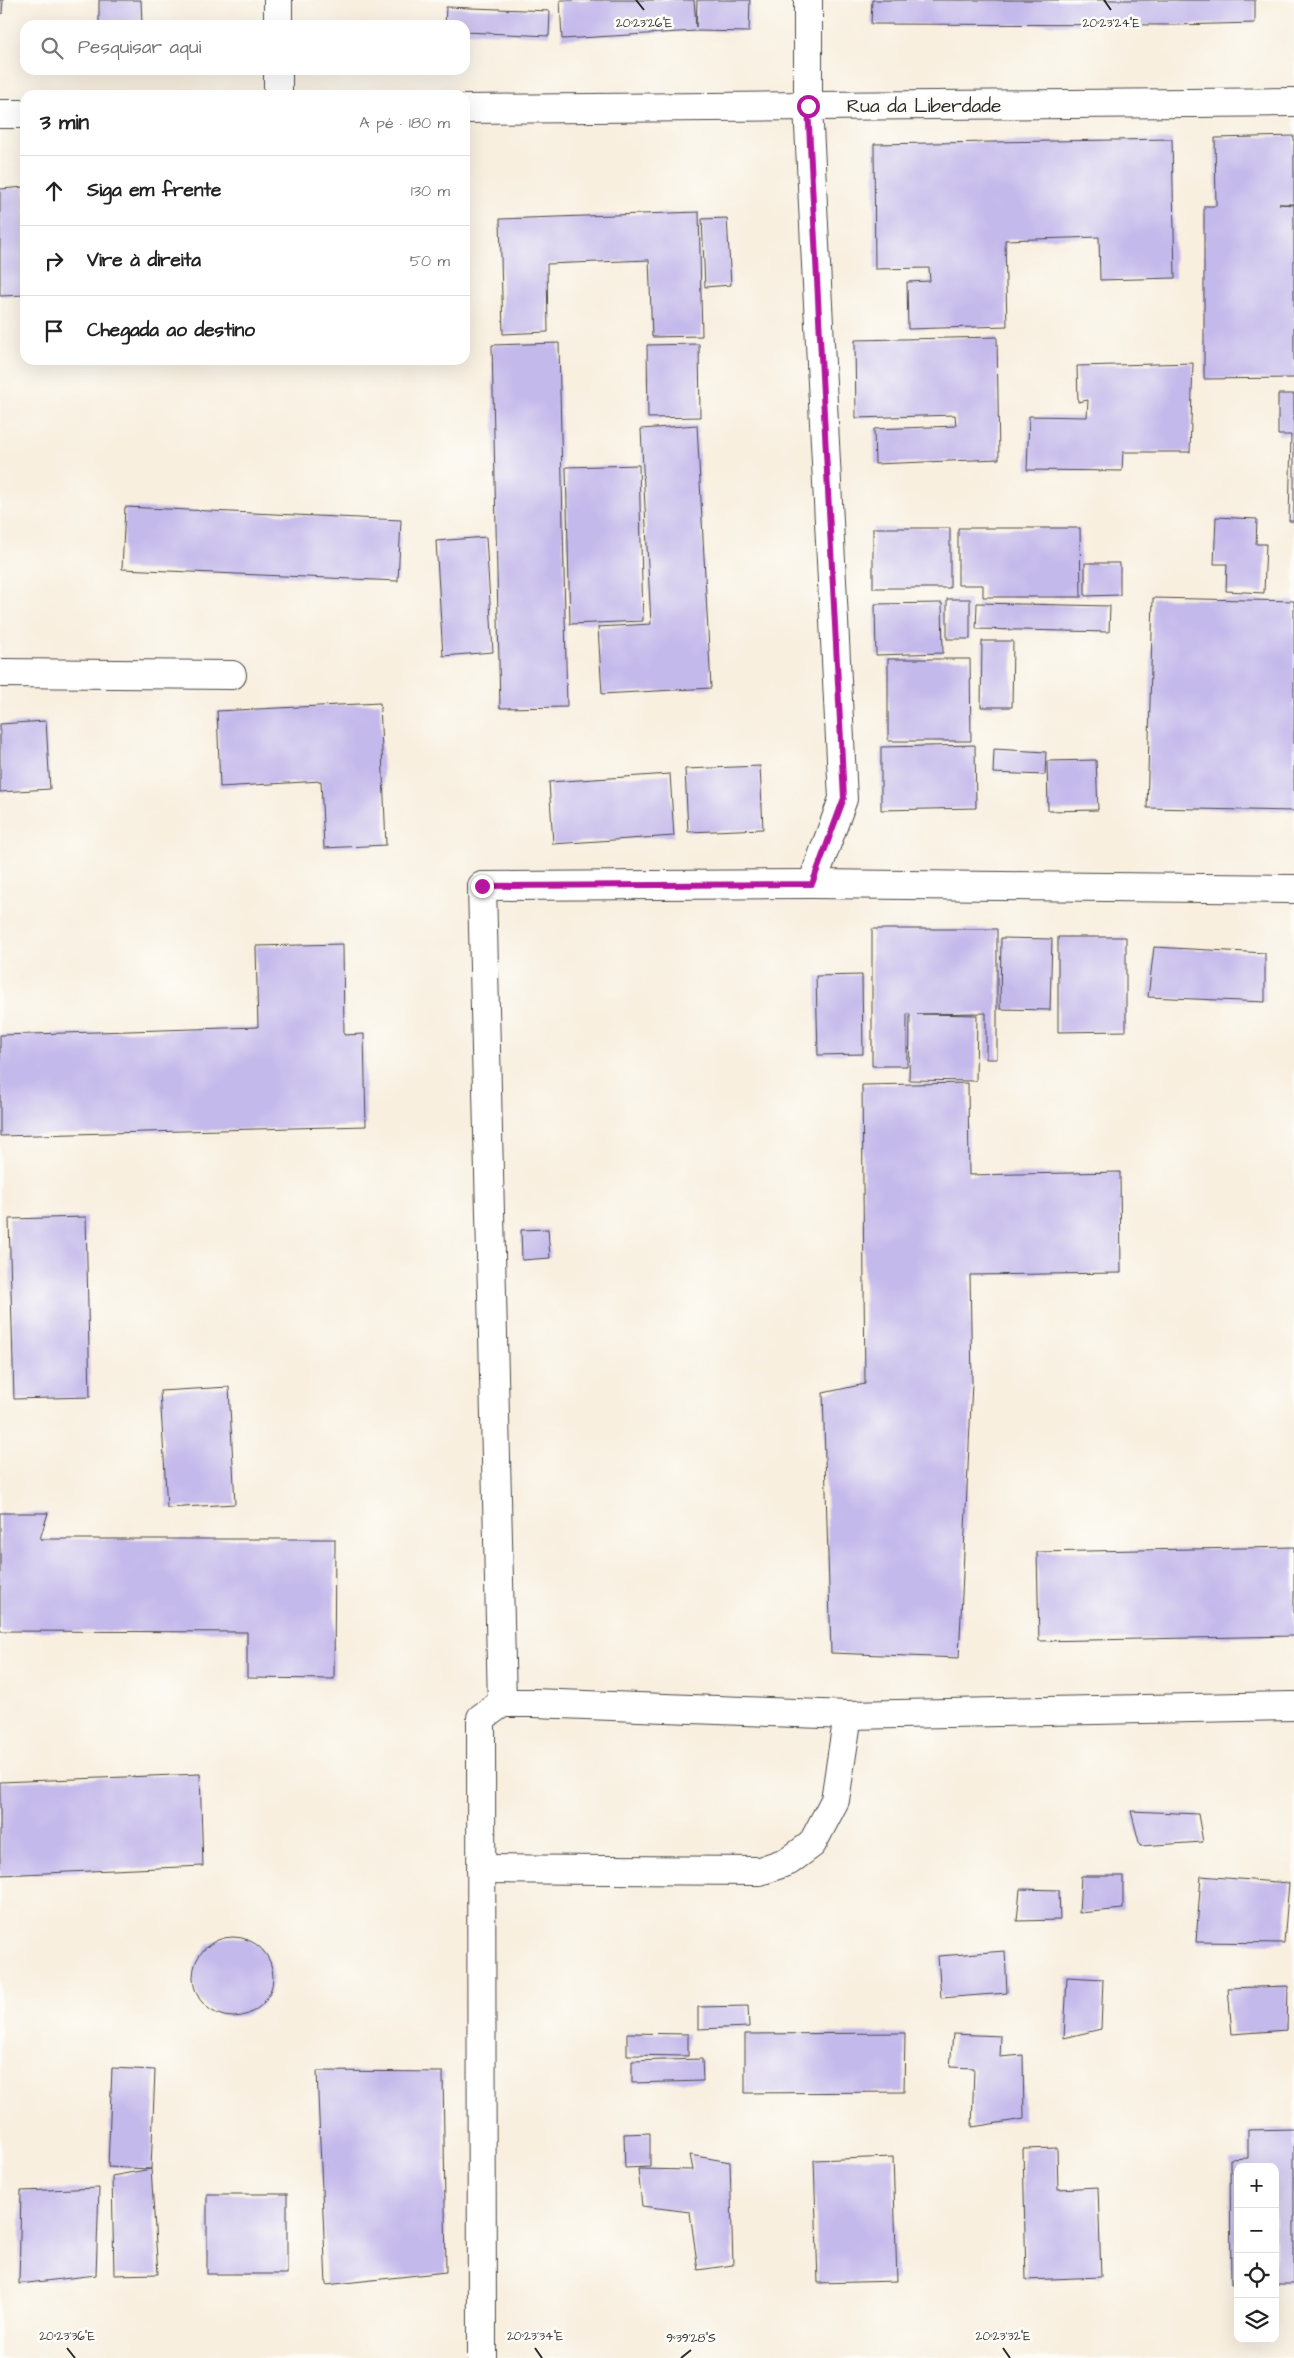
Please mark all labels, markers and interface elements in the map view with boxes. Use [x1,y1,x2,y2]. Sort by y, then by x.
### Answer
text: 20°23'26"E [616,15,672,32]
text: 20°23'24"E [1083,15,1139,32]
search box [20,20,470,75]
icon: search [38,34,66,62]
text: Pesquisar aqui [78,34,201,61]
street label: Rua da Liberdade [847,93,1001,120]
route start [797,95,820,118]
text: 3 min [40,108,89,137]
text: A pé · 180 m [359,112,450,134]
icon: ahead [40,177,68,205]
text: Siga em frente [87,177,221,204]
text: 130 m [411,180,450,202]
icon: right [40,247,68,275]
text: Vire à direita [87,247,201,274]
text: 50 m [410,250,450,272]
icon: arrive [40,317,68,345]
text: Chegada ao destino [87,317,255,344]
route end [471,875,494,898]
map controls [1234,2163,1279,2343]
button: + [1234,2163,1279,2208]
button: − [1234,2208,1279,2253]
button: locate [1234,2253,1279,2298]
button: layers [1234,2298,1279,2343]
text: 20°23'36"E [39,2328,95,2345]
text: 20°23'34"E [507,2328,563,2345]
text: 20°23'32"E [976,2328,1030,2345]
text: 9°39'28"S [666,2330,716,2347]

